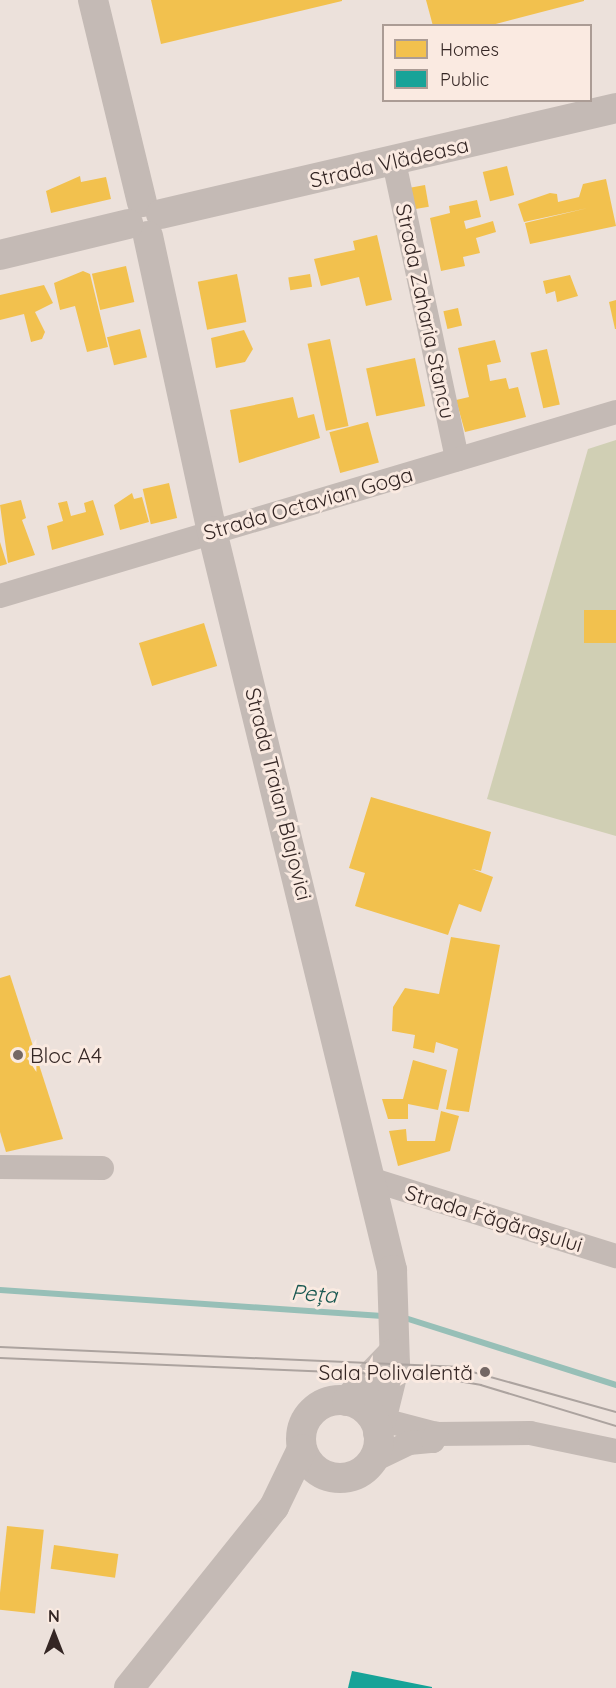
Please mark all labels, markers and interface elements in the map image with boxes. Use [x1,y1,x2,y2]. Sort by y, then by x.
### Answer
legend [382,24,592,102]
text: Homes [440,38,499,61]
text: Public [440,68,489,91]
street label: Strada Vlădeasa [307,131,471,193]
street label: Strada Zaharia Stancu [391,201,461,421]
street label: Strada Octavian Goga [200,461,416,545]
street label: Strada Traian Blajovici [240,685,318,903]
place label: Bloc A4 [30,1042,102,1068]
marker: Bloc A4 [11,1048,25,1062]
street label: Strada Făgărașului [402,1179,586,1257]
water label: Peța [290,1279,338,1309]
place label: Sala Polivalentă [319,1359,473,1385]
marker: Sala Polivalentă [478,1365,492,1379]
north arrow [24,1604,84,1664]
text: N [48,1606,60,1626]

